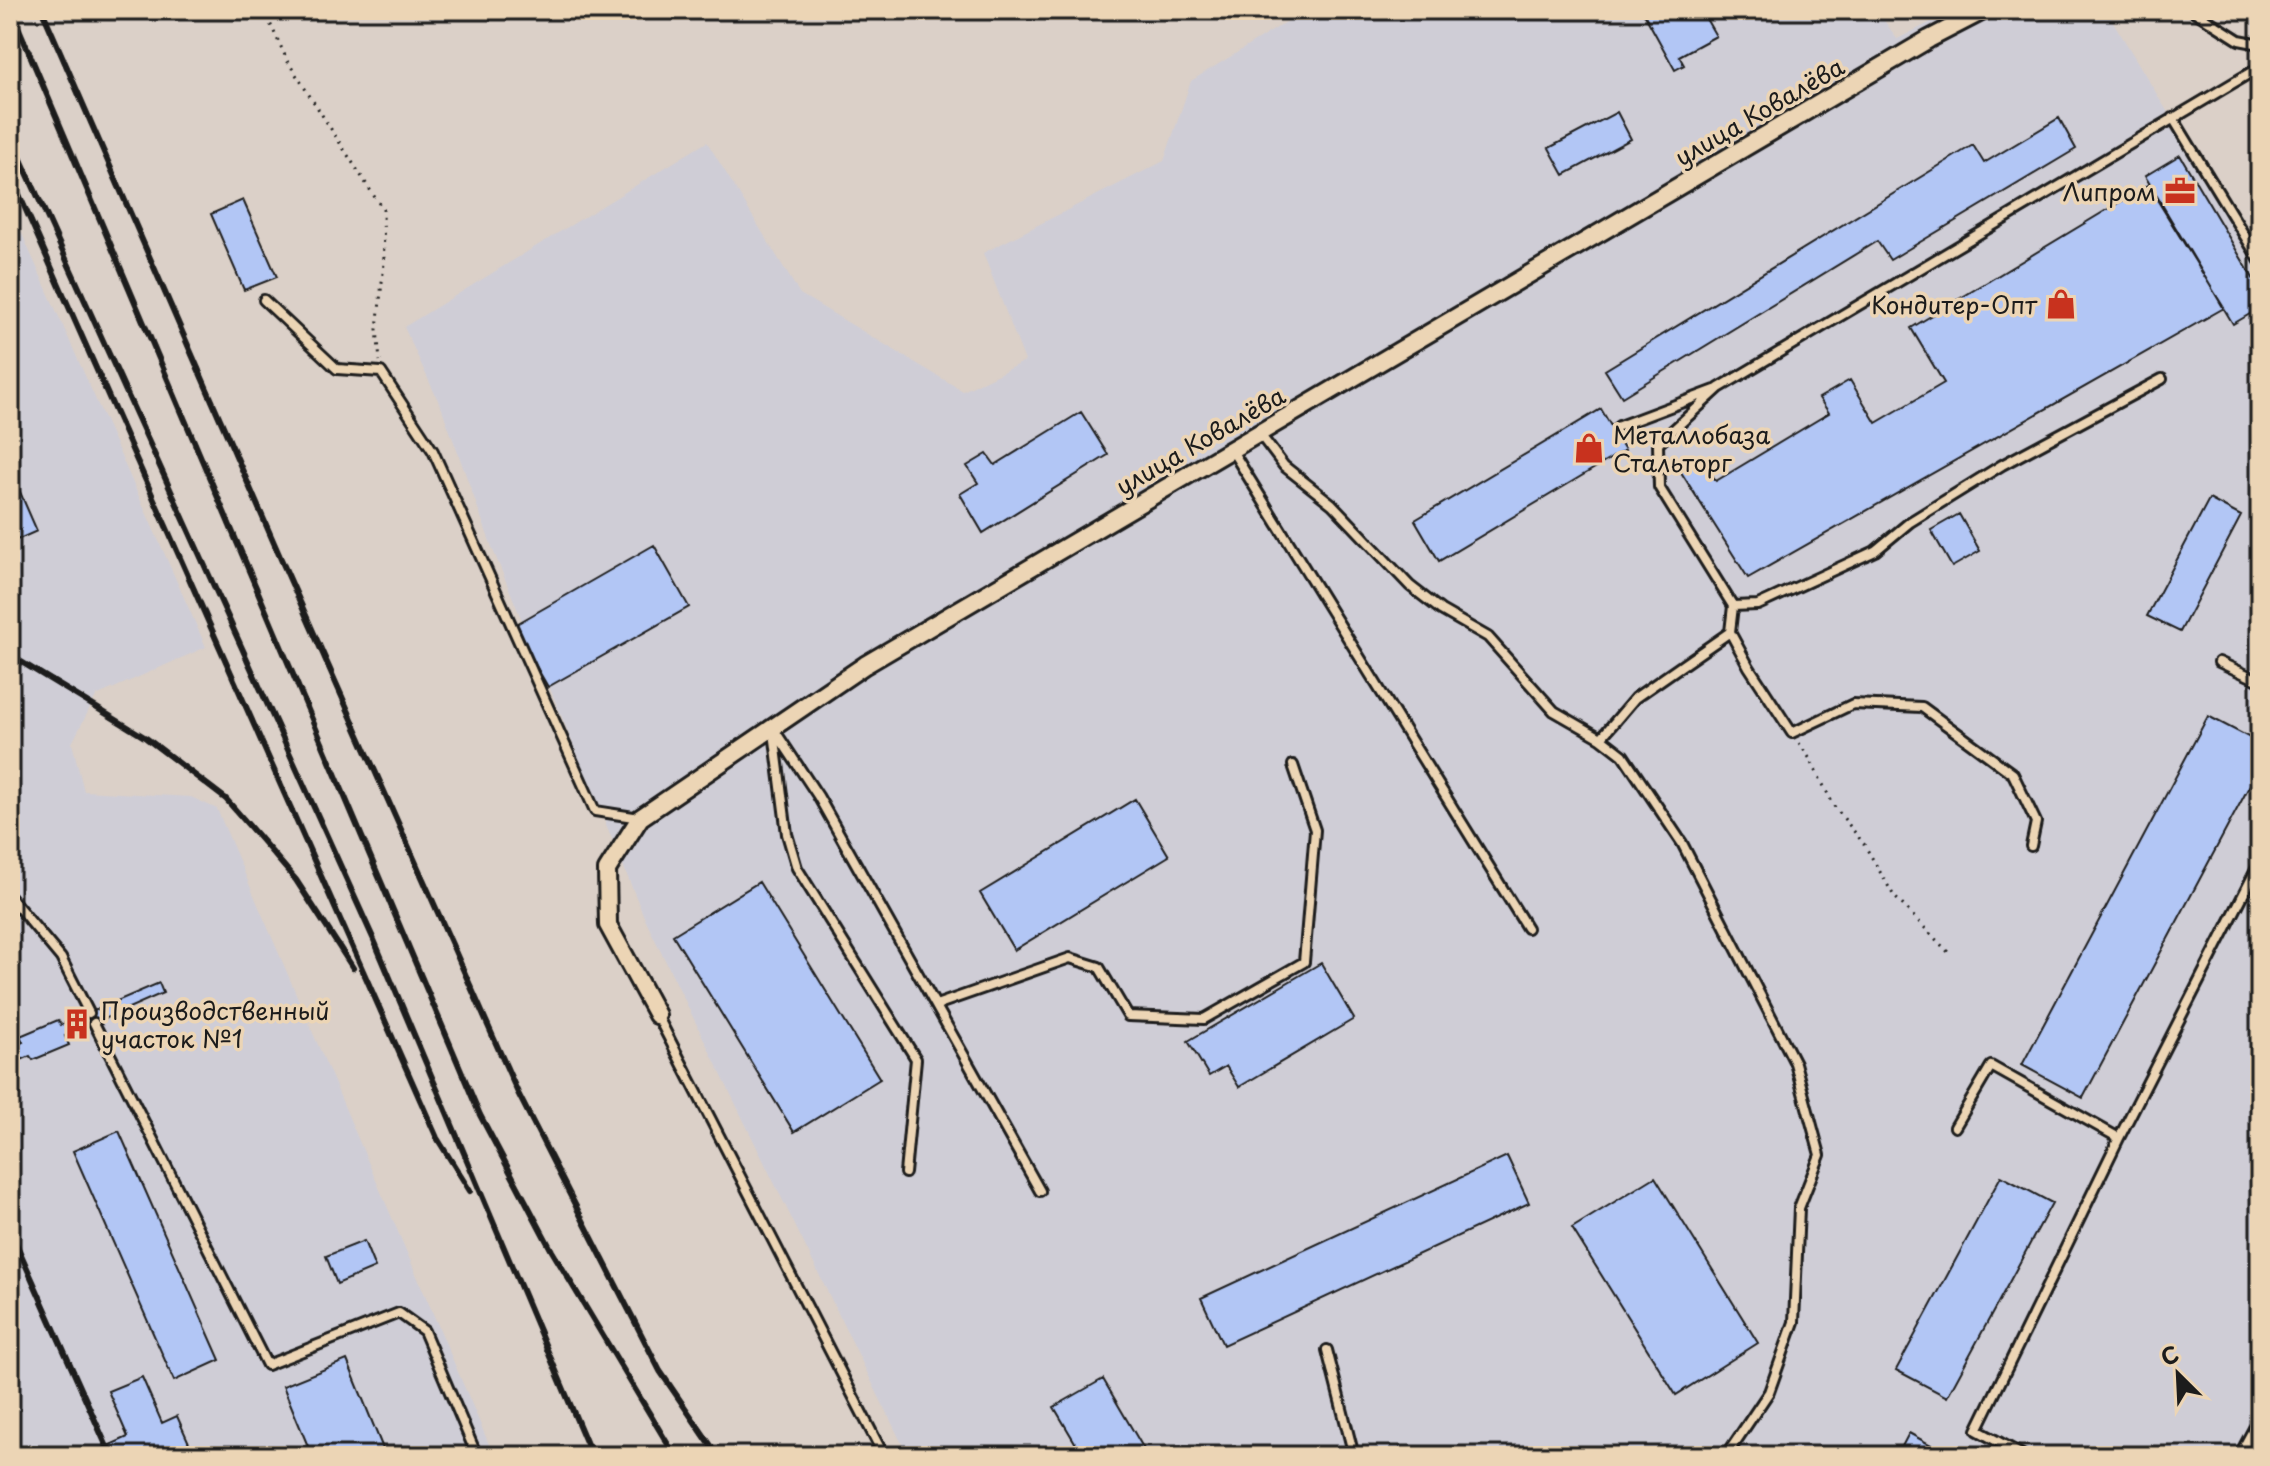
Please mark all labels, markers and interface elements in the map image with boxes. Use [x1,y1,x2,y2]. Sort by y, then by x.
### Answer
street label: улица Ковалёва [1667,48,1851,174]
place label: Липром [2063,173,2156,209]
office icon: Липром [2163,174,2197,208]
place label: Кондитер-Опт [1871,286,2038,322]
shop icon: Кондитер-Опт [2044,287,2078,321]
street label: улица Ковалёва [1108,377,1292,503]
place label: Металлобаза Стальторг [1613,416,1770,480]
shop icon: Металлобаза Стальторг [1572,431,1606,465]
place label: Производственный участок №1 [101,992,330,1056]
building icon: Производственный участок №1 [60,1007,94,1041]
north arrow [2138,1334,2218,1414]
text: С [2155,1336,2184,1373]

